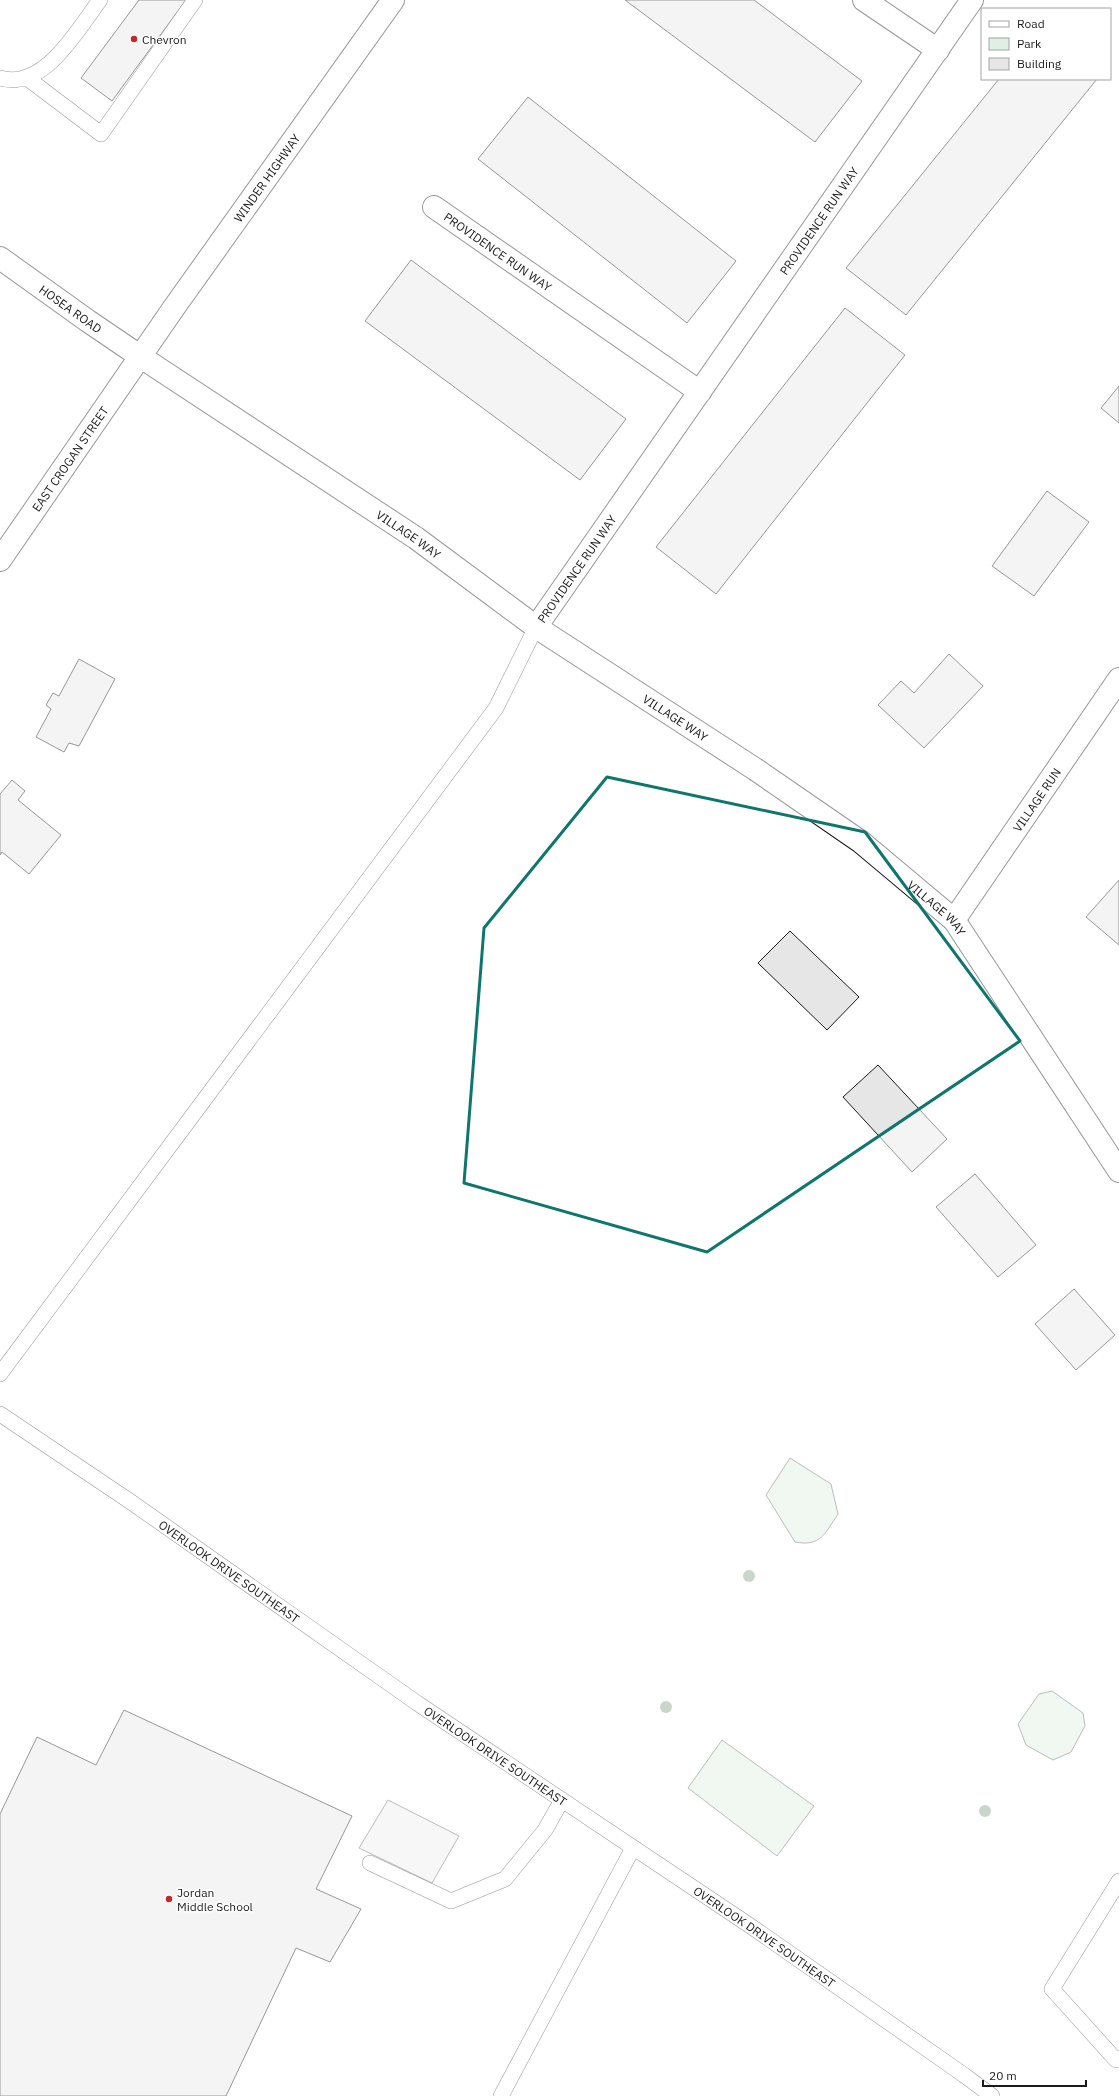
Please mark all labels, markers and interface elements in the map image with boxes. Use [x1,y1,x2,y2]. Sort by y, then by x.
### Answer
legend [981,8,1111,80]
text: Road [1017,16,1045,31]
place label: Chevron [142,32,187,47]
marker: Chevron [129,34,139,44]
text: Park [1017,36,1042,51]
text: Building [1017,56,1062,71]
street label: WINDER HIGHWAY [230,131,303,225]
street label: PROVIDENCE RUN WAY [776,164,861,277]
street label: PROVIDENCE RUN WAY [441,209,555,294]
street label: HOSEA ROAD [37,281,105,336]
street label: EAST CROGAN STREET [28,403,111,514]
street label: VILLAGE WAY [374,507,444,561]
street label: PROVIDENCE RUN WAY [534,512,619,626]
street label: VILLAGE WAY [640,691,711,744]
street label: VILLAGE RUN [1009,765,1064,834]
street label: VILLAGE WAY [905,877,969,938]
street label: OVERLOOK DRIVE SOUTHEAST [156,1517,303,1626]
street label: OVERLOOK DRIVE SOUTHEAST [421,1703,570,1809]
street label: OVERLOOK DRIVE SOUTHEAST [691,1883,838,1990]
place label: Jordan Middle School [177,1885,253,1914]
marker: Jordan Middle School [164,1894,174,1904]
scale bar [983,2062,1086,2088]
text: 20 m [989,2068,1017,2083]

